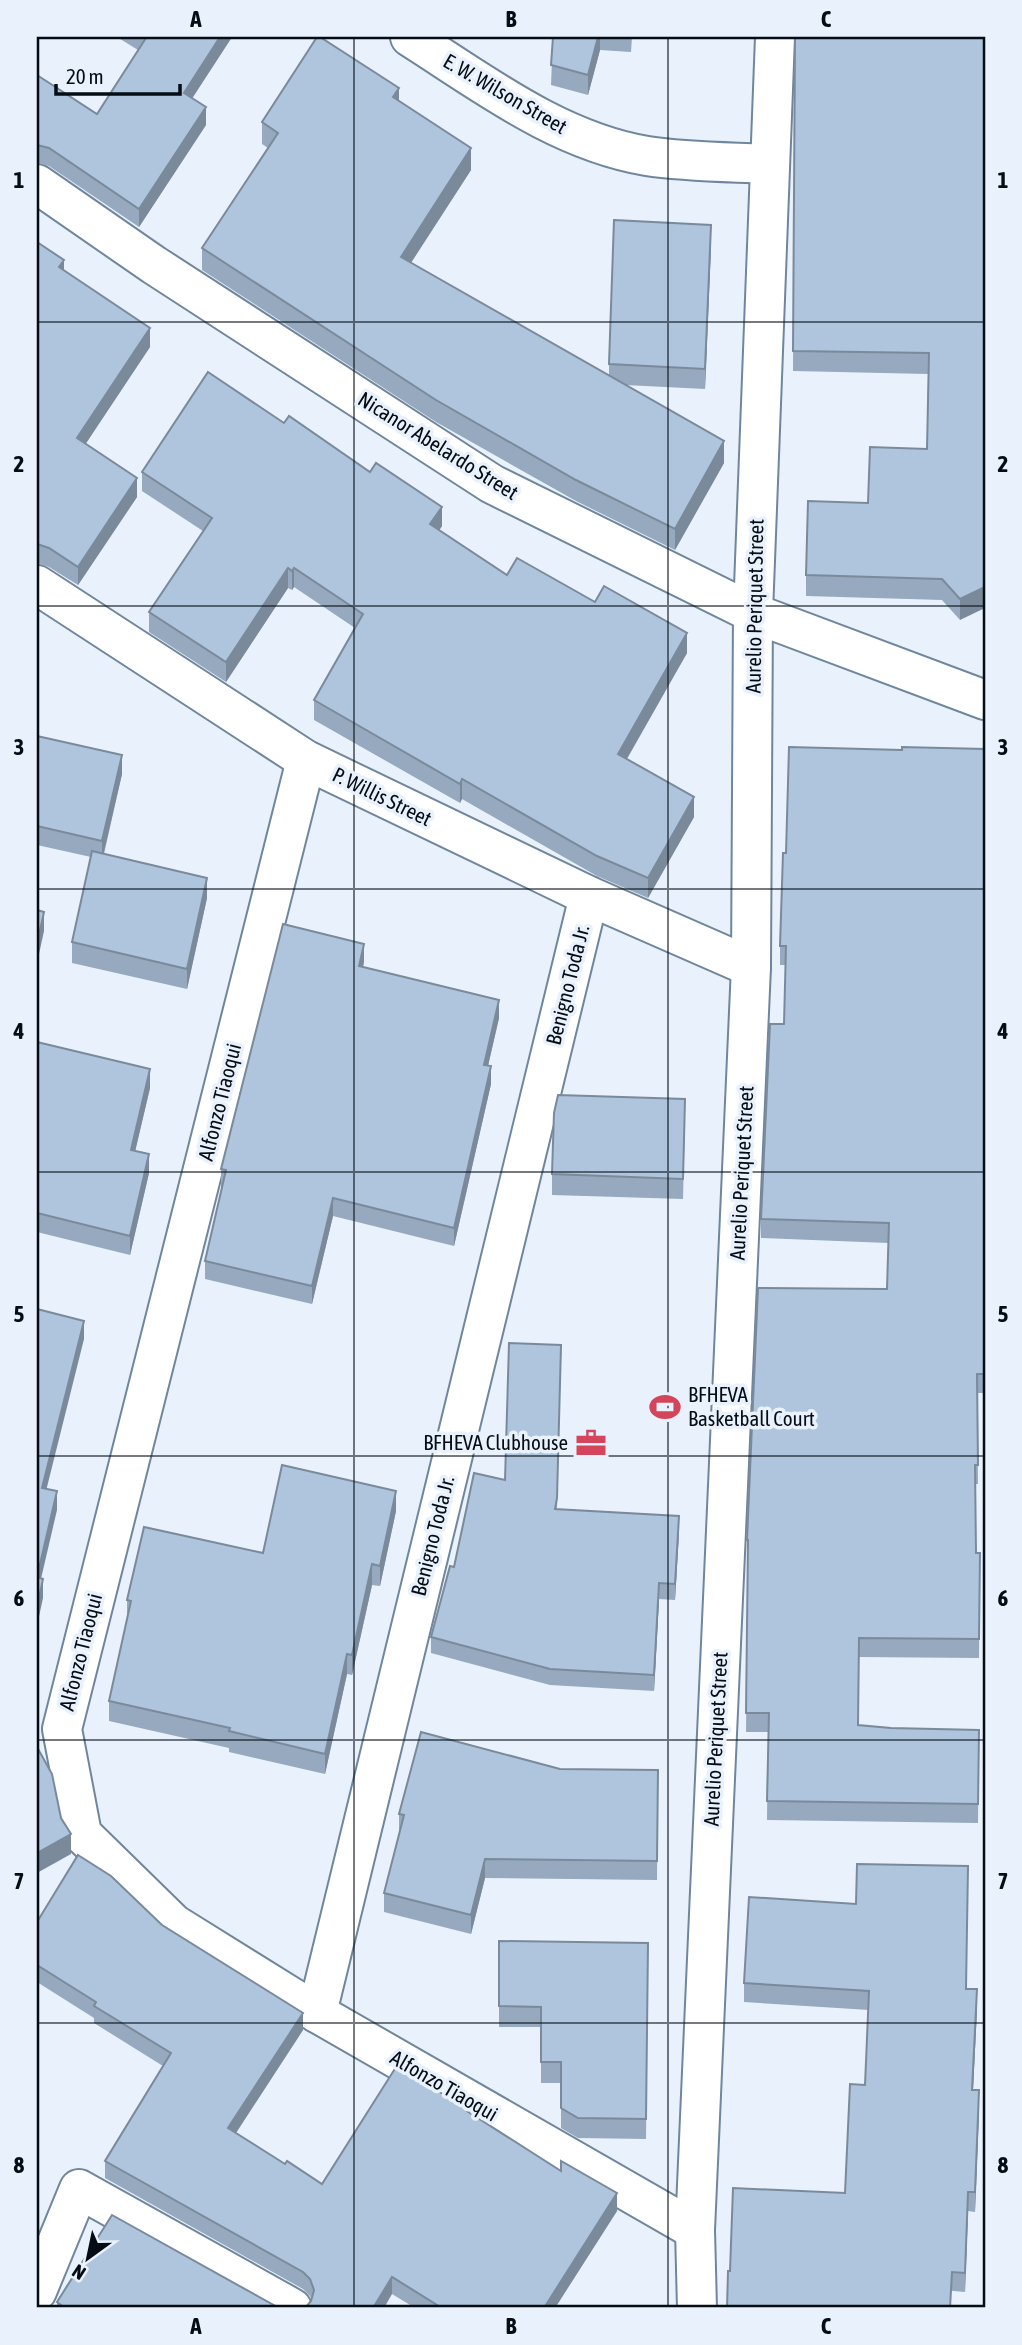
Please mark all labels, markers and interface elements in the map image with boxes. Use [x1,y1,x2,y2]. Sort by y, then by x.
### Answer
text: A [189,6,202,32]
text: B [506,6,517,32]
text: C [821,6,832,32]
street label: E. W. Wilson Street [439,48,572,138]
scale bar [56,52,180,96]
text: 20 m [66,64,104,88]
text: 1 [14,167,25,193]
text: 1 [998,167,1009,193]
street label: Nicanor Abelardo Street [354,386,523,504]
text: 2 [14,451,24,477]
text: 2 [998,451,1008,477]
street label: Aurelio Periquet Street [740,518,768,693]
text: 3 [14,734,24,760]
text: 3 [998,734,1008,760]
street label: P. Willis Street [329,762,436,830]
street label: Benigno Toda Jr. [541,922,594,1047]
text: 4 [13,1018,25,1044]
text: 4 [997,1018,1009,1044]
street label: Alfonzo Tiaoqui [193,1041,245,1163]
street label: Aurelio Periquet Street [724,1085,758,1261]
text: 5 [14,1301,25,1327]
text: 5 [998,1301,1009,1327]
place label: BFHEVA Basketball Court [688,1382,815,1430]
sports icon: BFHEVA Basketball Court [648,1390,682,1424]
office icon: BFHEVA Clubhouse [574,1426,608,1460]
place label: BFHEVA Clubhouse [423,1430,568,1454]
street label: Benigno Toda Jr. [406,1473,459,1598]
text: 6 [14,1585,25,1611]
text: 6 [998,1585,1009,1611]
street label: Alfonzo Tiaoqui [54,1591,106,1713]
street label: Aurelio Periquet Street [698,1651,732,1827]
text: 7 [14,1868,24,1894]
text: 7 [998,1868,1008,1894]
street label: Alfonzo Tiaoqui [387,2045,502,2126]
text: 8 [14,2152,25,2178]
text: 8 [998,2152,1009,2178]
north arrow [52,2222,122,2292]
text: N [68,2260,89,2285]
text: A [189,2313,202,2339]
text: B [506,2313,517,2339]
text: C [821,2313,832,2339]

